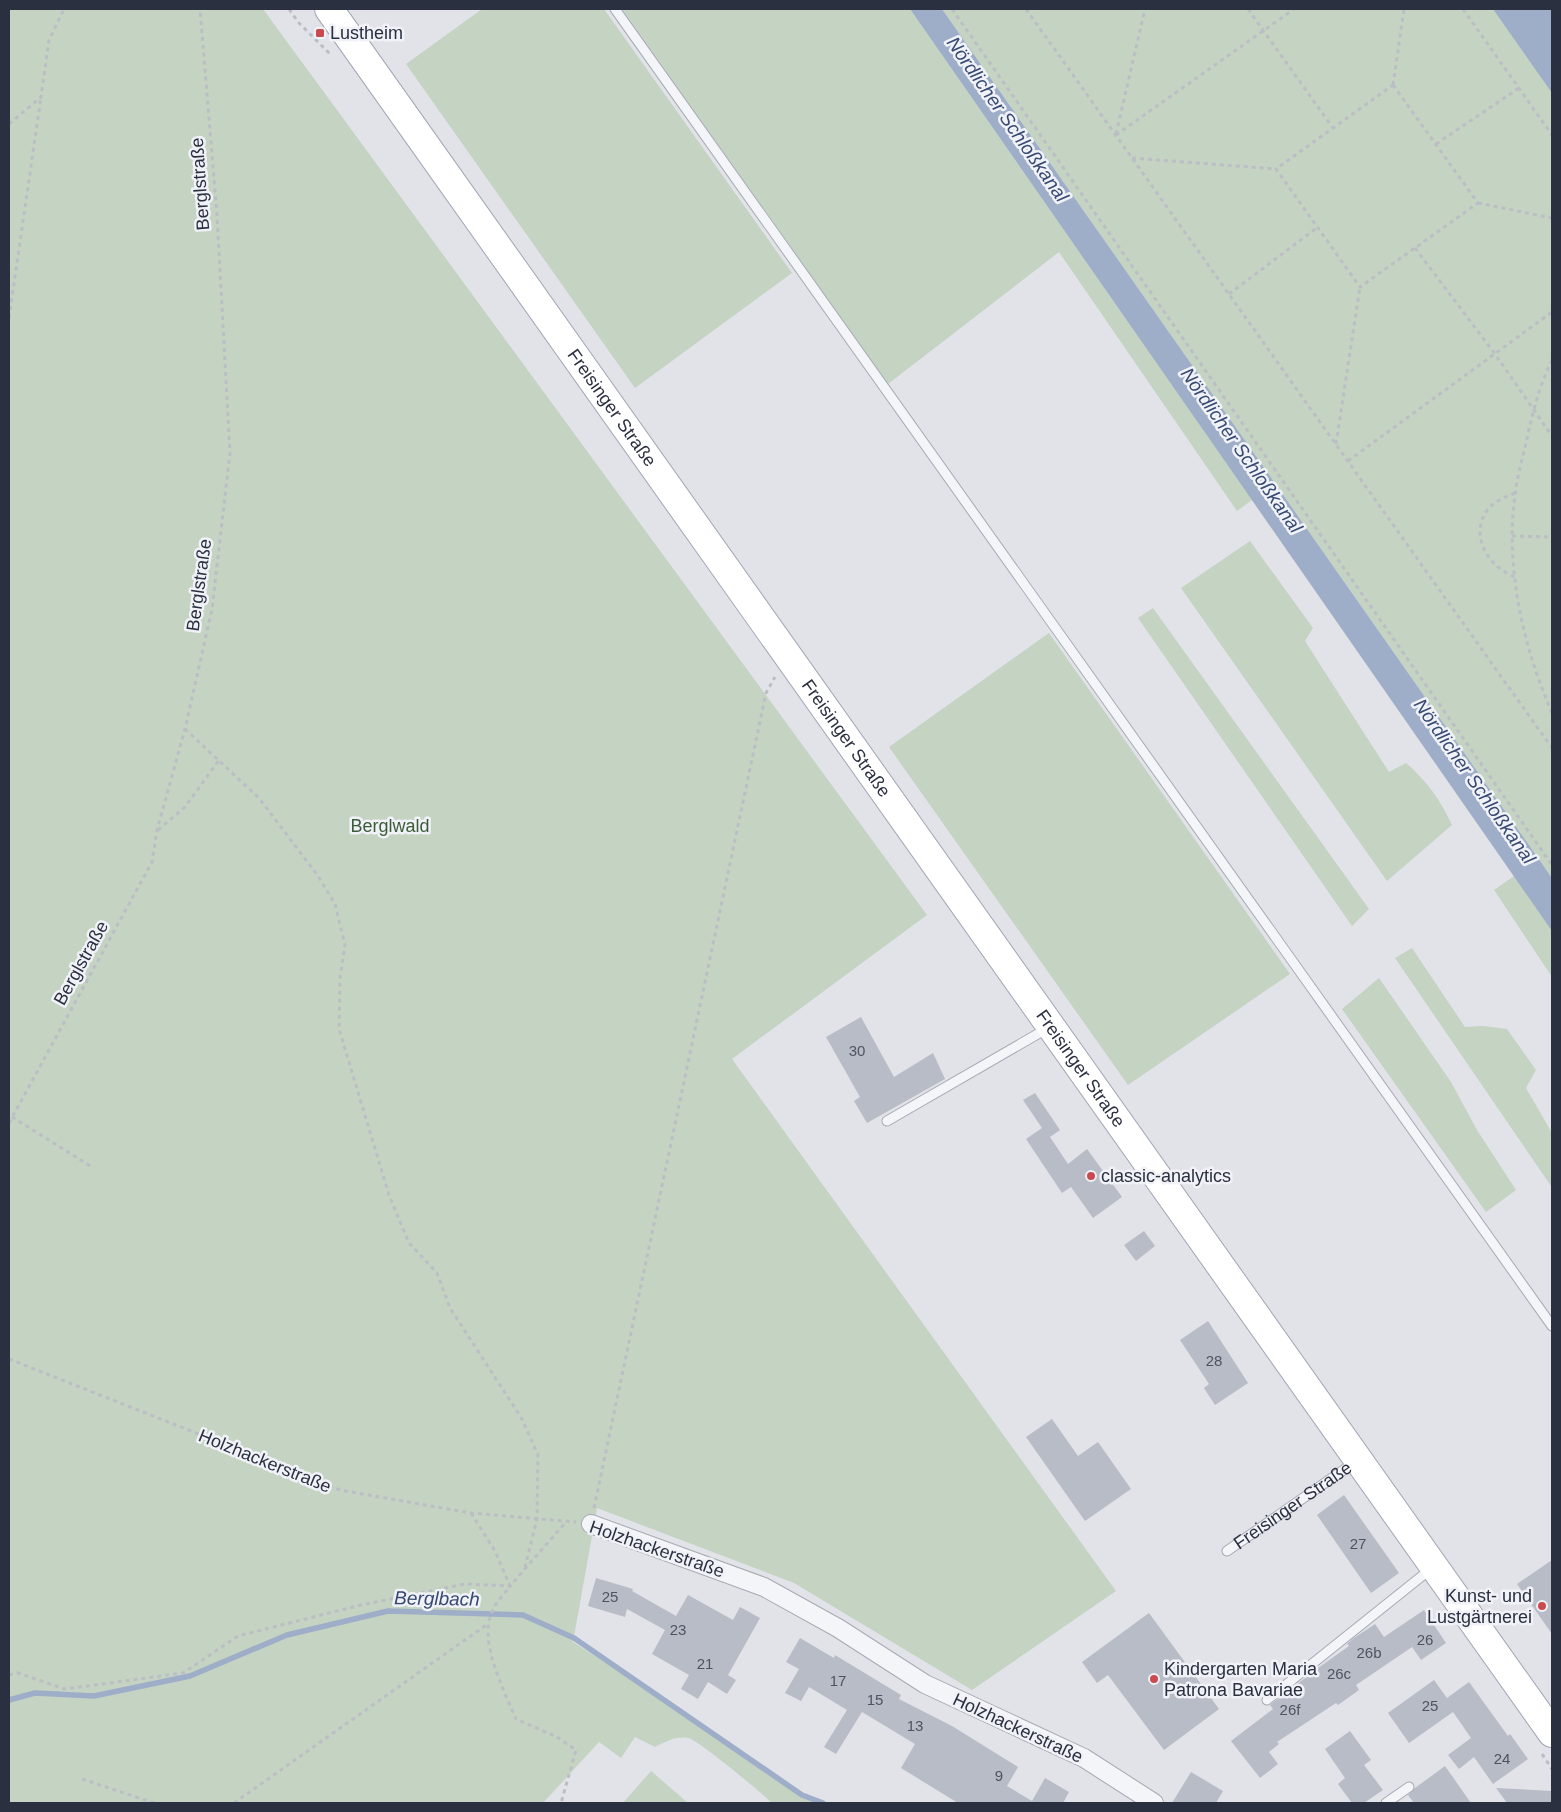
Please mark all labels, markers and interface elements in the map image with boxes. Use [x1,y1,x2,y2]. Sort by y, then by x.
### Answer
place label: Lustheim [330,23,403,43]
marker: Lustheim [314,27,326,39]
water label: Nördlicher Schloßkanal [943,33,1073,206]
street label: Berglstraße [187,137,213,231]
street label: Freisinger Straße [564,345,660,470]
water label: Nördlicher Schloßkanal [1177,364,1307,537]
street label: Berglstraße [183,538,215,632]
street label: Freisinger Straße [798,676,895,801]
water label: Nördlicher Schloßkanal [1410,695,1540,868]
park label: Berglwald [350,816,430,836]
street label: Berglstraße [50,917,112,1009]
street label: Freisinger Straße [1032,1006,1129,1131]
house number: 30 [849,1042,865,1059]
place label: classic-analytics [1101,1166,1231,1186]
marker: classic-analytics [1085,1170,1097,1182]
house number: 28 [1206,1352,1222,1369]
street label: Holzhackerstraße [196,1425,334,1497]
street label: Freisinger Straße [1230,1457,1356,1553]
street label: Holzhackerstraße [587,1517,727,1581]
house number: 27 [1350,1535,1366,1552]
place label: Kunst- und Lustgärtnerei [1427,1586,1532,1627]
water label: Berglbach [394,1587,480,1610]
house number: 25 [602,1588,618,1605]
marker: Kunst- und Lustgärtnerei [1536,1600,1548,1612]
house number: 23 [670,1621,686,1638]
house number: 26 [1417,1631,1433,1648]
house number: 26b [1356,1644,1382,1661]
house number: 21 [697,1655,713,1672]
place label: Kindergarten Maria Patrona Bavariae [1164,1659,1318,1700]
house number: 26c [1327,1665,1352,1682]
house number: 17 [830,1672,846,1689]
marker: Kindergarten Maria Patrona Bavariae [1148,1673,1160,1685]
street label: Holzhackerstraße [950,1689,1086,1767]
house number: 15 [867,1691,883,1708]
house number: 25 [1422,1697,1438,1714]
house number: 26f [1280,1701,1301,1718]
house number: 13 [907,1717,923,1734]
house number: 24 [1494,1750,1510,1767]
house number: 9 [995,1767,1003,1784]

